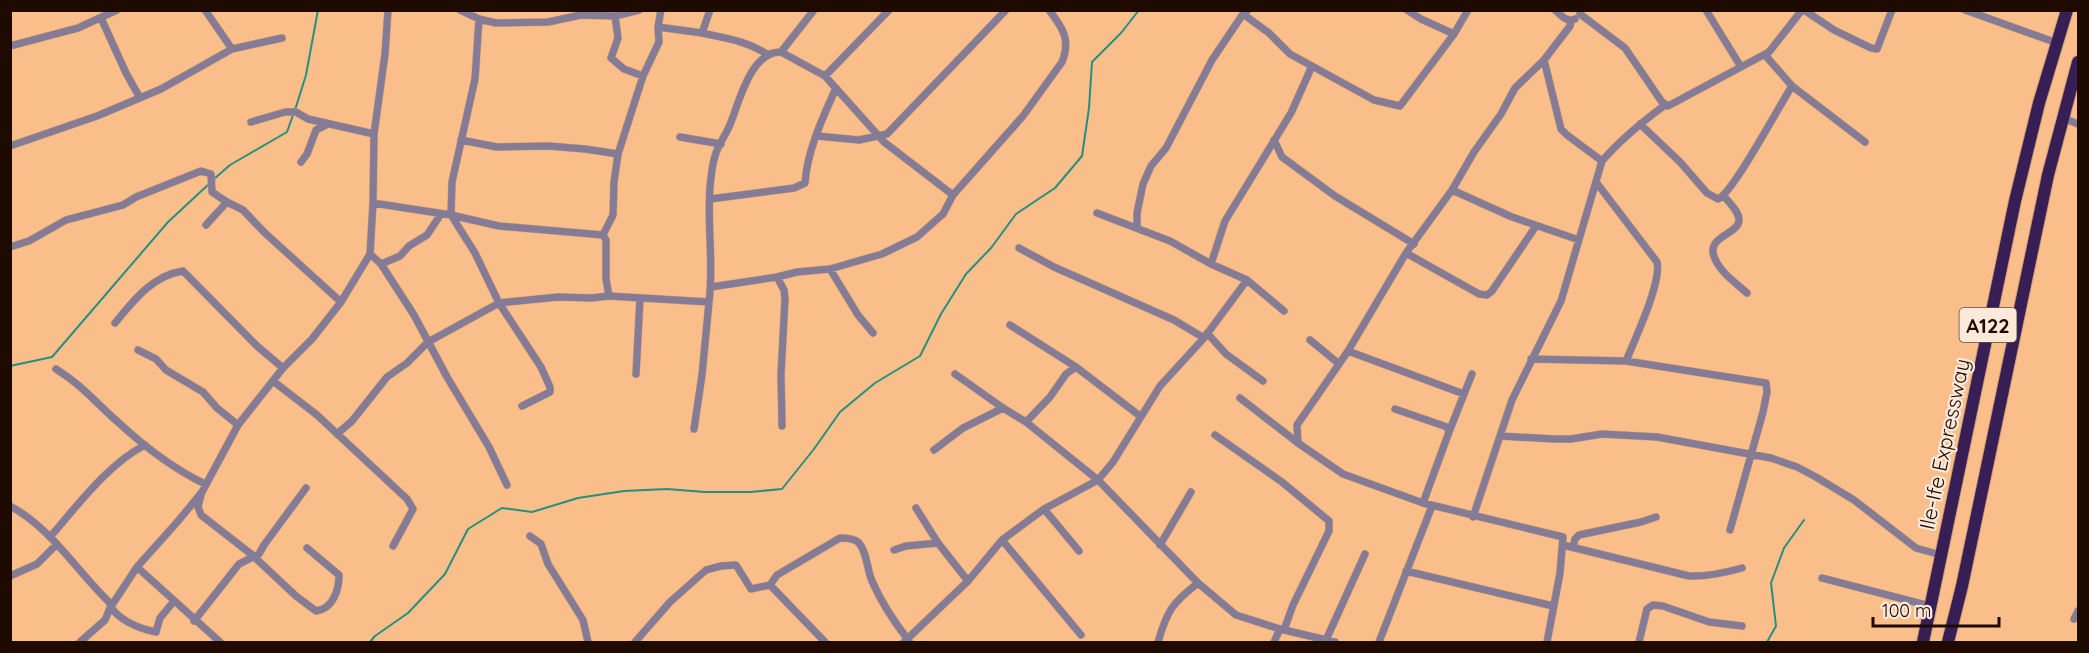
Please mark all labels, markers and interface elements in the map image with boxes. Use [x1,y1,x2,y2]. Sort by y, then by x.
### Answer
road number: A122 [1960,308,2016,342]
street label: Ile-Ife Expressway [1913,356,1975,532]
scale bar [1873,590,1999,628]
text: 100 m [1882,599,1931,622]

